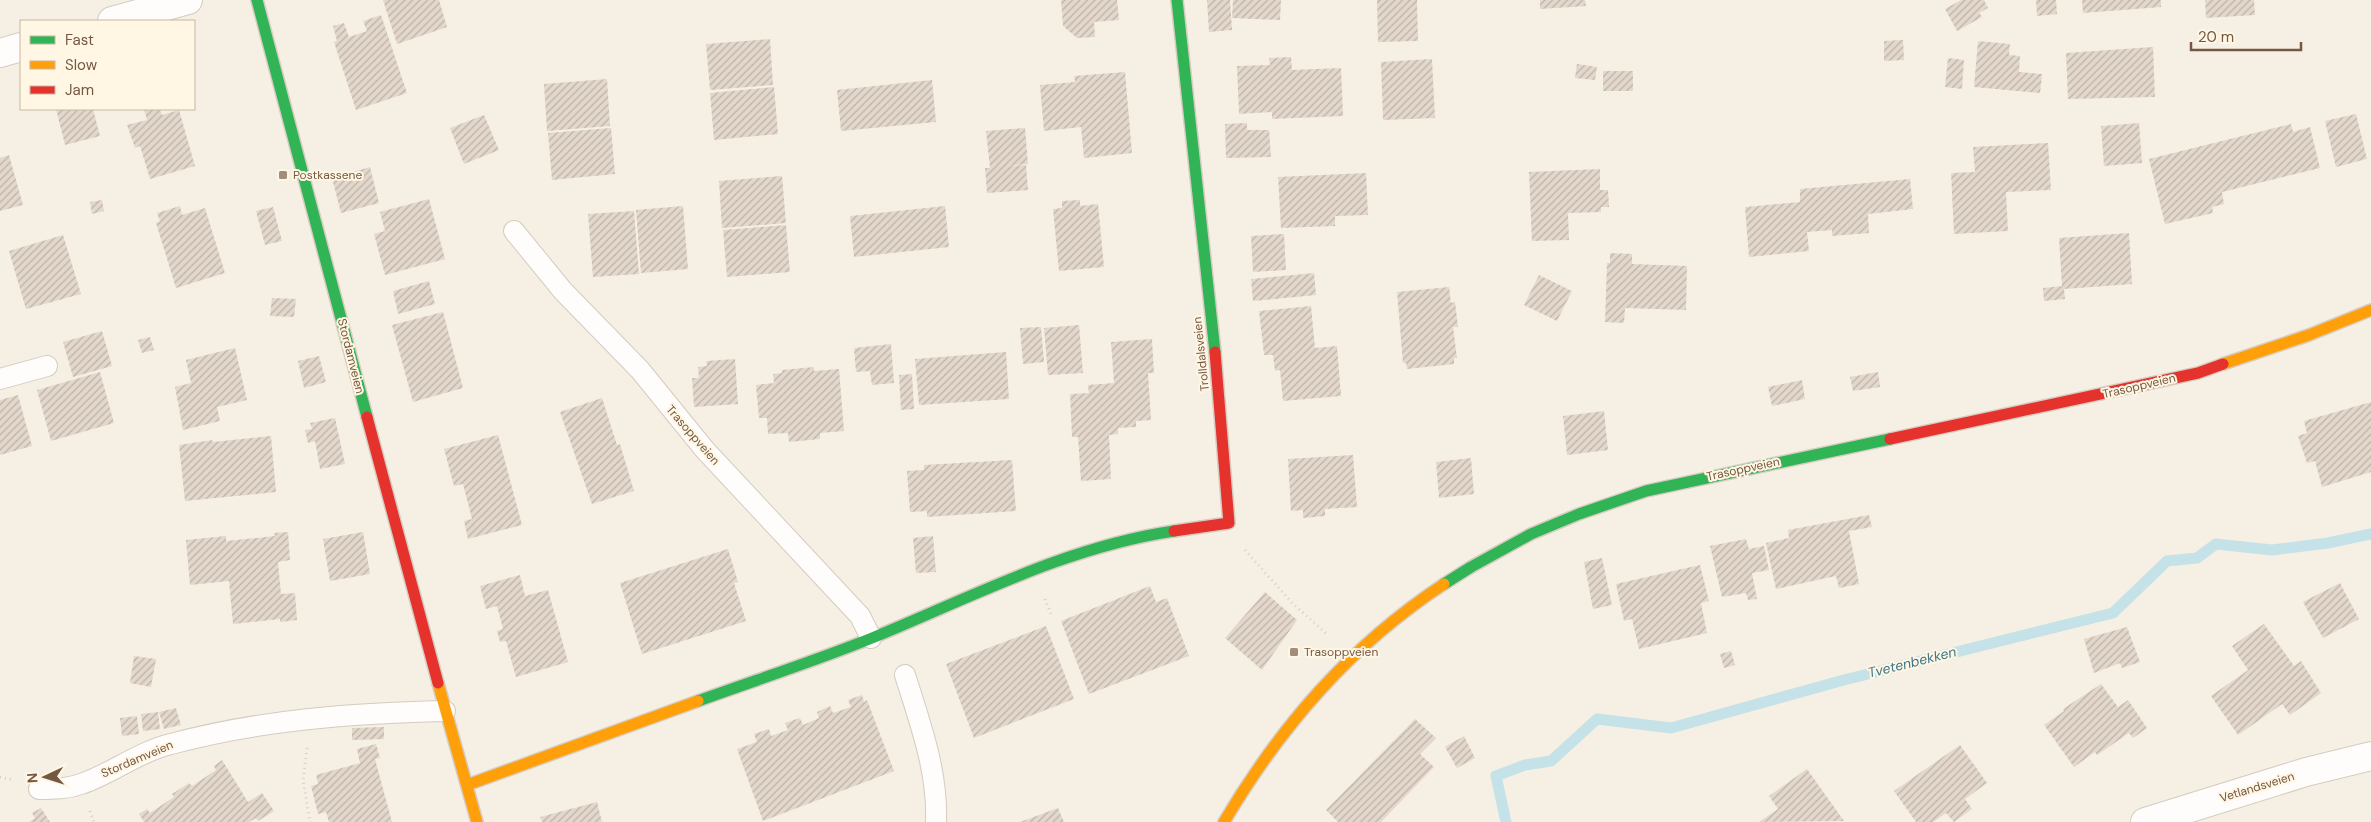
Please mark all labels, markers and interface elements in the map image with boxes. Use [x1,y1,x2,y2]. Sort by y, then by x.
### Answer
legend [20,20,195,110]
scale bar [2191,20,2301,52]
text: 20 m [2198,27,2234,47]
text: Fast [65,30,94,50]
text: Slow [65,55,98,75]
text: Jam [65,80,94,100]
place label: Postkassene [293,167,362,183]
marker: Postkassene [277,169,289,181]
street label: Trolldalsveien [1189,316,1213,392]
street label: Stordamveien [334,317,368,395]
street label: Trasoppveien [2101,370,2177,402]
street label: Trasoppveien [663,402,723,468]
street label: Trasoppveien [1705,453,1781,485]
water label: Tvetenbekken [1866,642,1958,682]
place label: Trasoppveien [1304,644,1378,660]
marker: Trasoppveien [1288,646,1300,658]
street label: Stordamveien [98,737,176,781]
north arrow [20,752,70,802]
street label: Vetlandsveien [2218,768,2296,806]
text: N [23,772,41,784]

